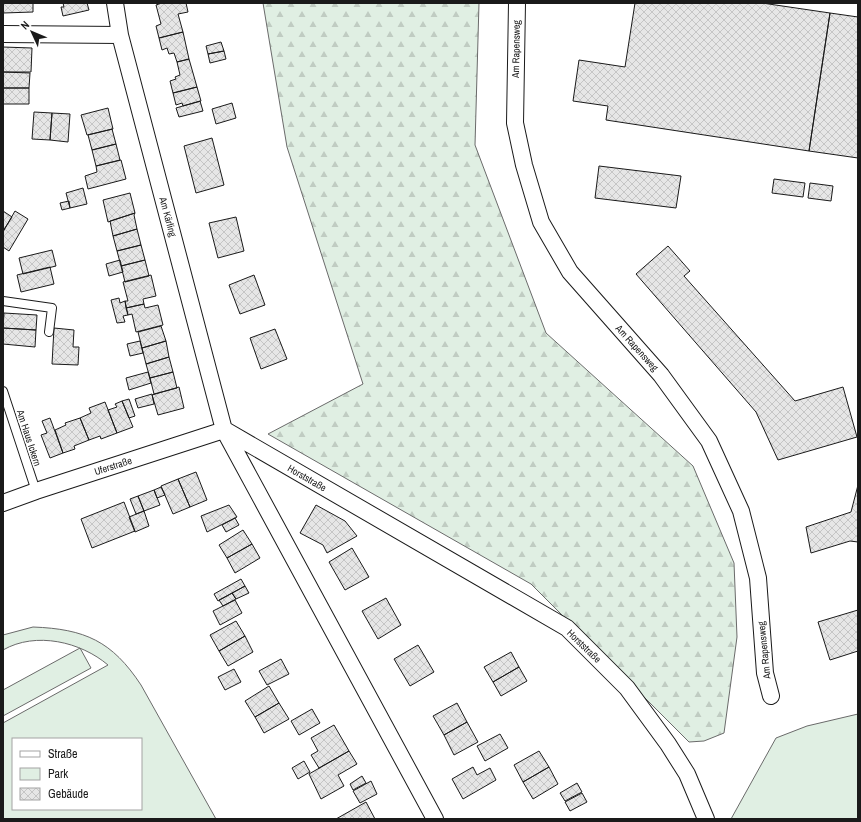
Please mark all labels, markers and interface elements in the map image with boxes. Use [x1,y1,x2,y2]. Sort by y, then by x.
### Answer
north arrow [12,12,52,52]
text: N [18,18,32,32]
street label: Am Rapensweg [509,20,523,79]
street label: Am Kärling [156,195,180,239]
street label: Am Rapensweg [612,321,661,374]
street label: Am Haus Ickern [13,407,44,468]
street label: Uferstraße [93,454,134,478]
street label: Horststraße [285,462,329,495]
street label: Am Rapensweg [754,620,774,680]
street label: Horststraße [564,626,604,666]
legend [12,738,142,810]
text: Straße [48,746,78,762]
text: Park [48,766,68,782]
text: Gebäude [48,786,89,802]

